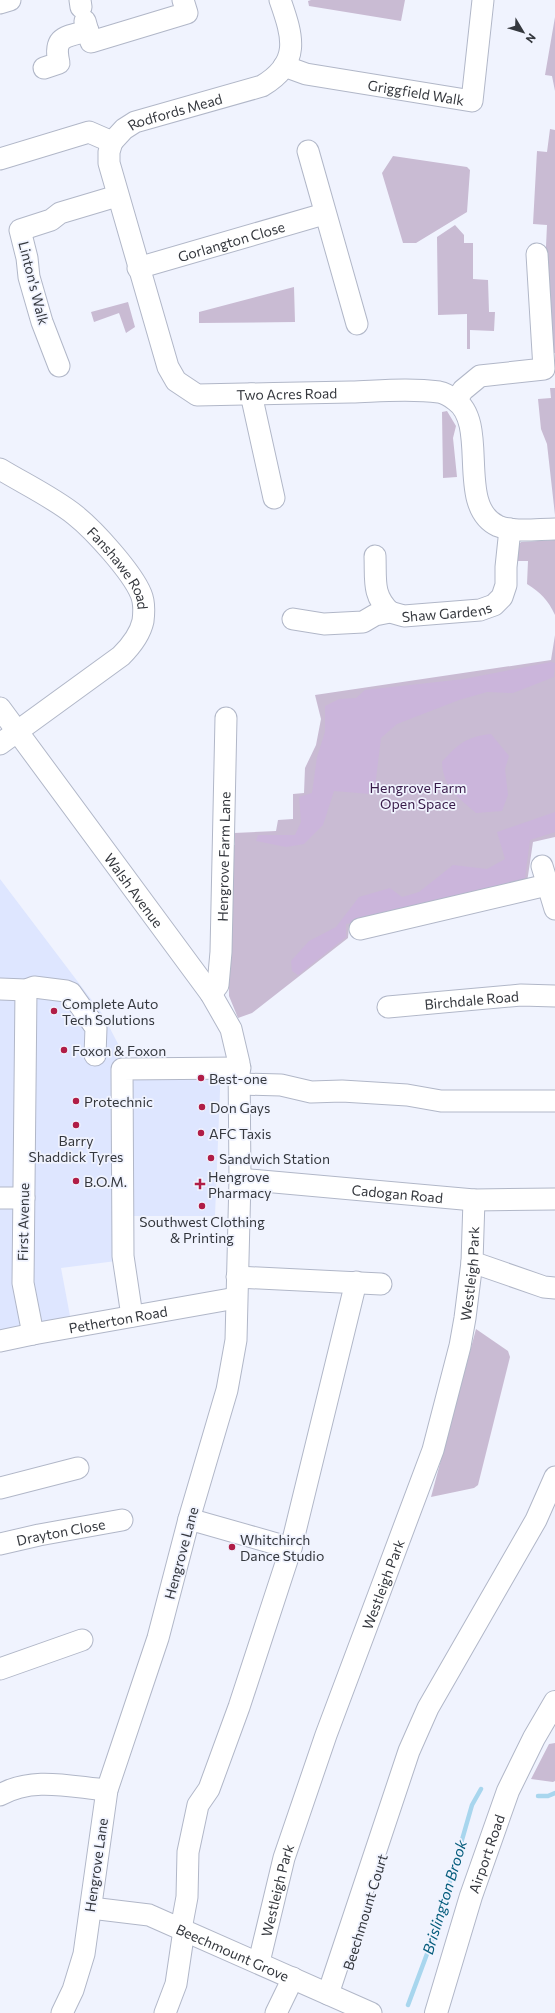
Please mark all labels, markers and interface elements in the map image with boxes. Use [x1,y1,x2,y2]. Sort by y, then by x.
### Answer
north arrow [503,12,543,52]
text: N [524,31,539,46]
street label: Griggfield Walk [367,76,466,108]
street label: Rodfords Mead [124,89,224,133]
street label: Gorlangton Close [176,217,287,265]
street label: Linton's Walk [15,239,53,327]
street label: Two Acres Road [236,384,338,403]
street label: Fanshawe Road [84,523,152,610]
street label: Shaw Gardens [401,598,494,625]
park label: Hengrove Farm Open Space [370,779,466,812]
street label: Hengrove Farm Lane [213,791,233,922]
street label: Walsh Avenue [101,849,167,930]
street label: Birchdale Road [424,987,520,1012]
place label: Complete Auto Tech Solutions [62,995,158,1028]
marker: Complete Auto Tech Solutions [49,1006,59,1016]
place label: Foxon & Foxon [72,1042,166,1059]
marker: Foxon & Foxon [59,1045,69,1055]
place label: Best-one [209,1070,267,1087]
marker: Best-one [196,1073,206,1083]
place label: Protechnic [84,1093,153,1110]
marker: Protechnic [71,1096,81,1106]
place label: Don Gays [210,1099,270,1116]
marker: Don Gays [197,1102,207,1112]
marker: Barry Shaddick Tyres [71,1120,81,1130]
place label: AFC Taxis [209,1125,271,1142]
marker: AFC Taxis [196,1128,206,1138]
place label: Barry Shaddick Tyres [29,1132,123,1165]
place label: Sandwich Station [219,1150,330,1167]
marker: Sandwich Station [206,1153,216,1163]
place label: Hengrove Pharmacy [208,1168,271,1201]
place label: B.O.M. [84,1173,127,1190]
marker: B.O.M. [71,1176,81,1186]
marker: Hengrove Pharmacy [195,1179,205,1189]
street label: Cadogan Road [351,1181,444,1206]
street label: First Avenue [14,1183,32,1261]
marker: Southwest Clothing & Printing [197,1201,207,1211]
place label: Southwest Clothing & Printing [139,1213,265,1246]
street label: Westleigh Park [456,1226,482,1322]
street label: Petherton Road [67,1302,169,1336]
street label: Hengrove Lane [161,1505,201,1601]
street label: Drayton Close [15,1515,106,1548]
place label: Whitchirch Dance Studio [240,1531,324,1564]
street label: Westleigh Park [358,1536,407,1632]
marker: Whitchirch Dance Studio [227,1542,237,1552]
street label: Airport Road [464,1812,508,1895]
street label: Hengrove Lane [81,1817,111,1913]
water label: Brislington Brook [418,1837,470,1956]
street label: Westleigh Park [257,1841,297,1938]
street label: Beechmount Court [339,1852,391,1972]
street label: Beechmount Grove [174,1920,292,1984]

